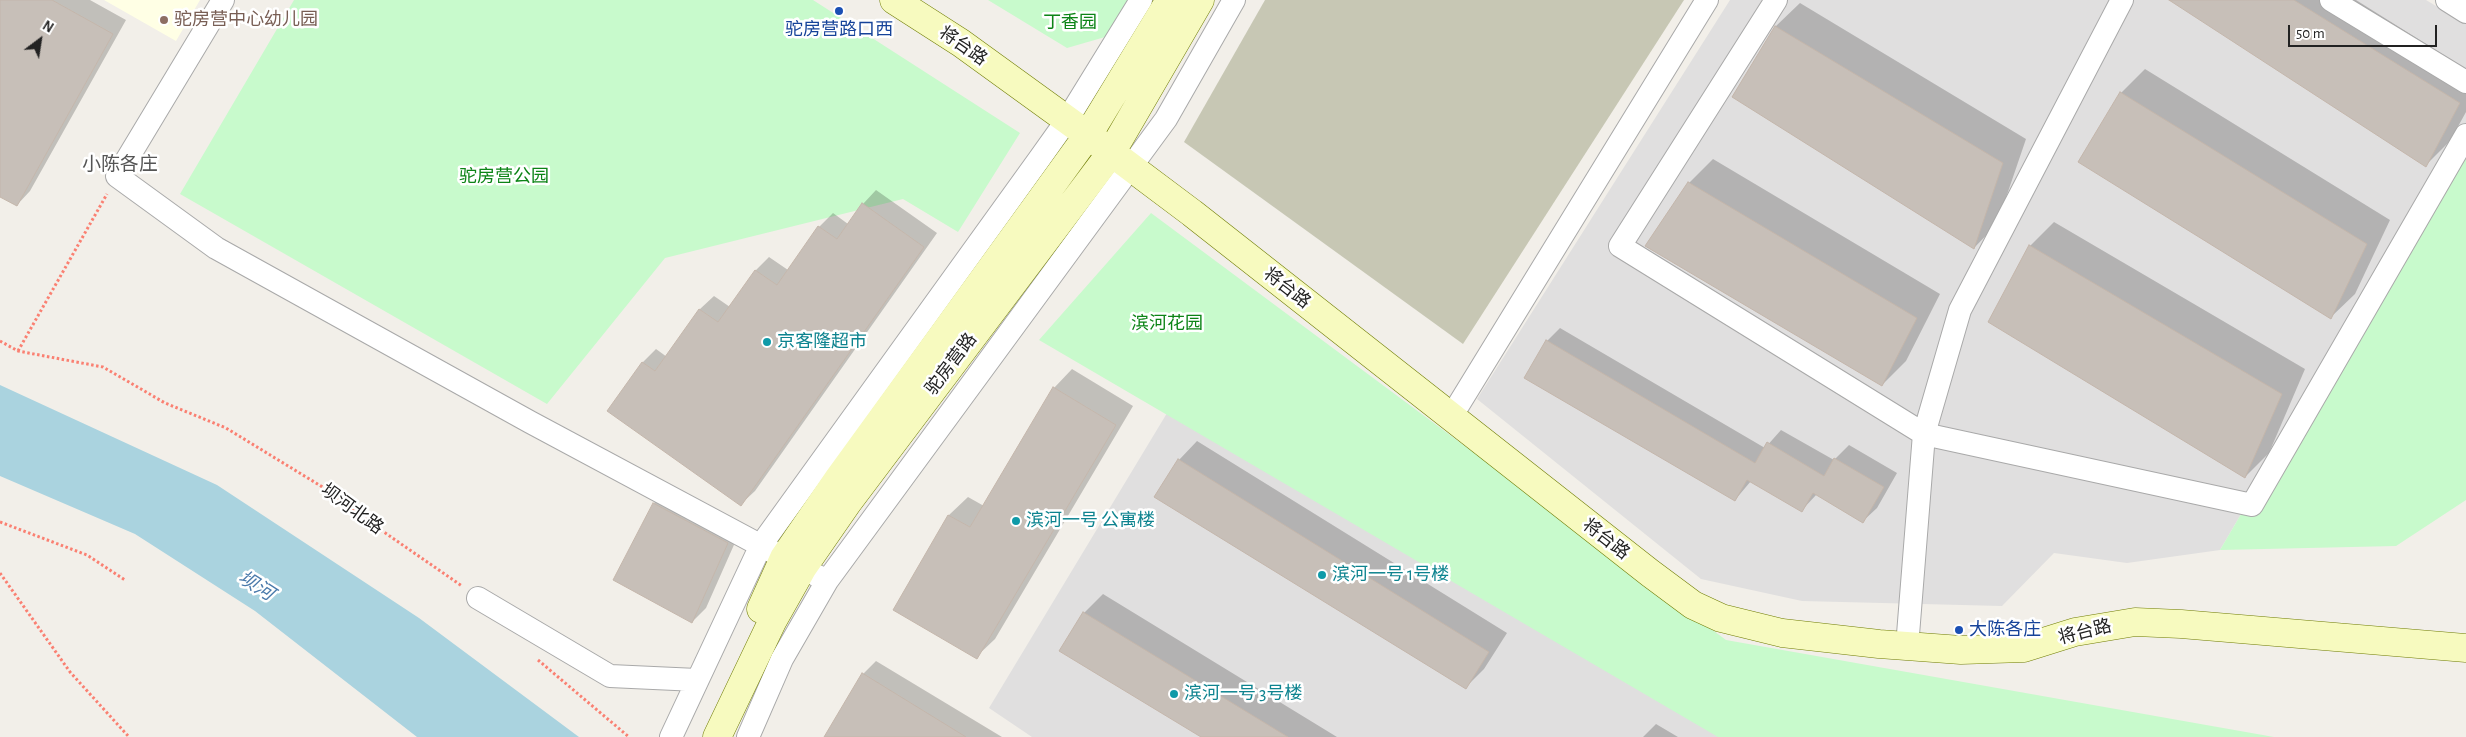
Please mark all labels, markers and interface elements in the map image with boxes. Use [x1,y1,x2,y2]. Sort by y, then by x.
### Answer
marker: 驼房营路口西 [833,5,845,17]
place label: 驼房营中心幼儿园 [174,9,318,31]
park label: 丁香园 [1043,12,1097,34]
marker: 驼房营中心幼儿园 [158,14,170,26]
north arrow [15,15,65,65]
scale bar [2291,15,2440,47]
text: N [40,19,55,36]
place label: 驼房营路口西 [785,19,893,41]
street label: 将台路 [935,22,991,70]
text: 50 m [2296,26,2325,41]
district label: 小陈各庄 [82,153,158,175]
park label: 驼房营公园 [459,166,549,188]
street label: 将台路 [1259,263,1315,313]
park label: 滨河花园 [1131,313,1203,335]
street label: 驼房营路 [921,329,981,399]
place label: 京客隆超市 [777,331,867,353]
marker: 京客隆超市 [761,336,773,348]
street label: 坝河北路 [317,479,387,539]
place label: 滨河一号 公寓楼 [1026,510,1155,532]
street label: 将台路 [1578,514,1634,564]
marker: 滨河一号 公寓楼 [1010,515,1022,527]
place label: 滨河一号 1号楼 [1332,564,1449,586]
water label: 坝河 [234,566,278,606]
marker: 滨河一号 1号楼 [1316,569,1328,581]
street label: 将台路 [2056,615,2114,649]
place label: 大陈各庄 [1969,619,2041,641]
marker: 大陈各庄 [1953,624,1965,636]
place label: 滨河一号 3号楼 [1184,683,1302,705]
marker: 滨河一号 3号楼 [1168,688,1180,700]

